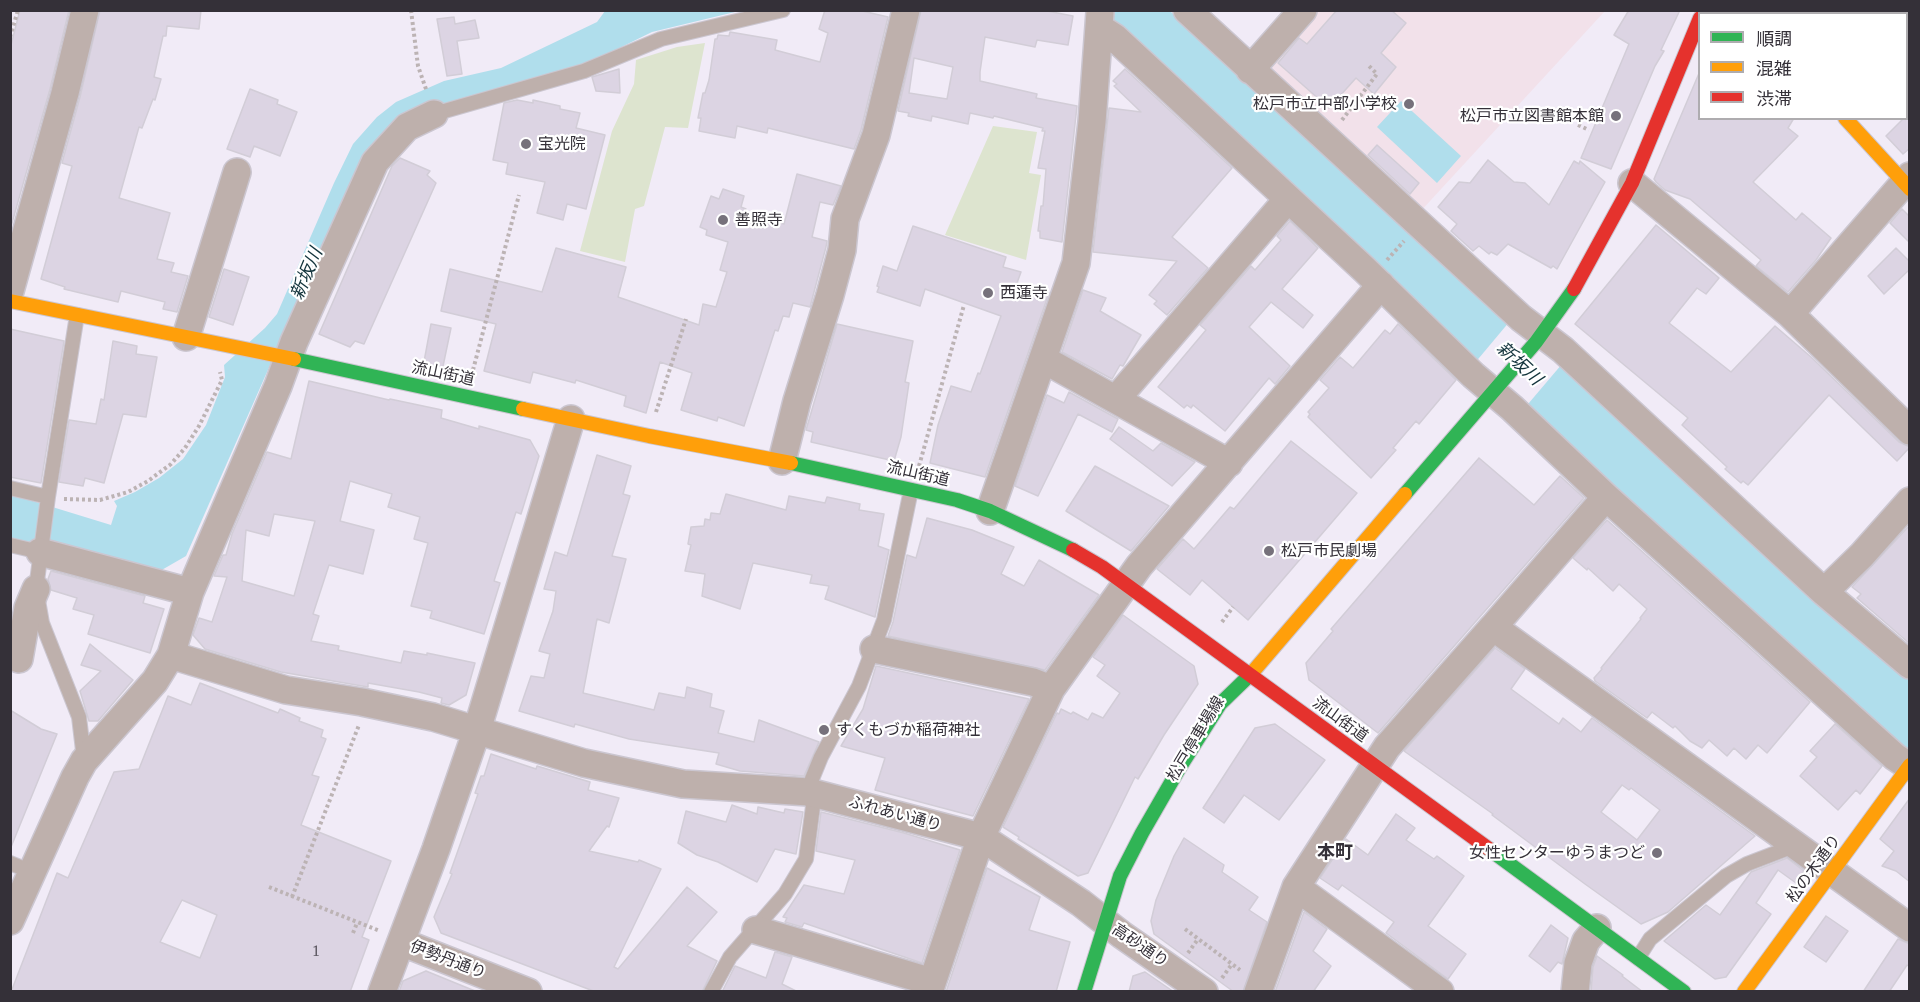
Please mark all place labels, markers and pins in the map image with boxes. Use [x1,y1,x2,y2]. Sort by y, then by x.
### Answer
place label: 松戸市立中部小学校 [1253,94,1397,114]
marker: 松戸市立中部小学校 [1402,97,1416,111]
place label: 松戸市立図書館本館 [1460,106,1604,126]
marker: 松戸市立図書館本館 [1609,109,1623,123]
place label: 宝光院 [538,134,586,154]
marker: 宝光院 [519,137,533,151]
place label: 善照寺 [735,210,783,230]
marker: 善照寺 [716,213,730,227]
place label: 西蓮寺 [1000,283,1048,303]
marker: 西蓮寺 [981,286,995,300]
place label: 松戸市民劇場 [1281,541,1377,561]
marker: 松戸市民劇場 [1262,544,1276,558]
place label: すくもづか稲荷神社 [836,720,980,740]
marker: すくもづか稲荷神社 [817,723,831,737]
place label: 女性センターゆうまつど [1469,843,1645,863]
marker: 女性センターゆうまつど [1650,846,1664,860]

